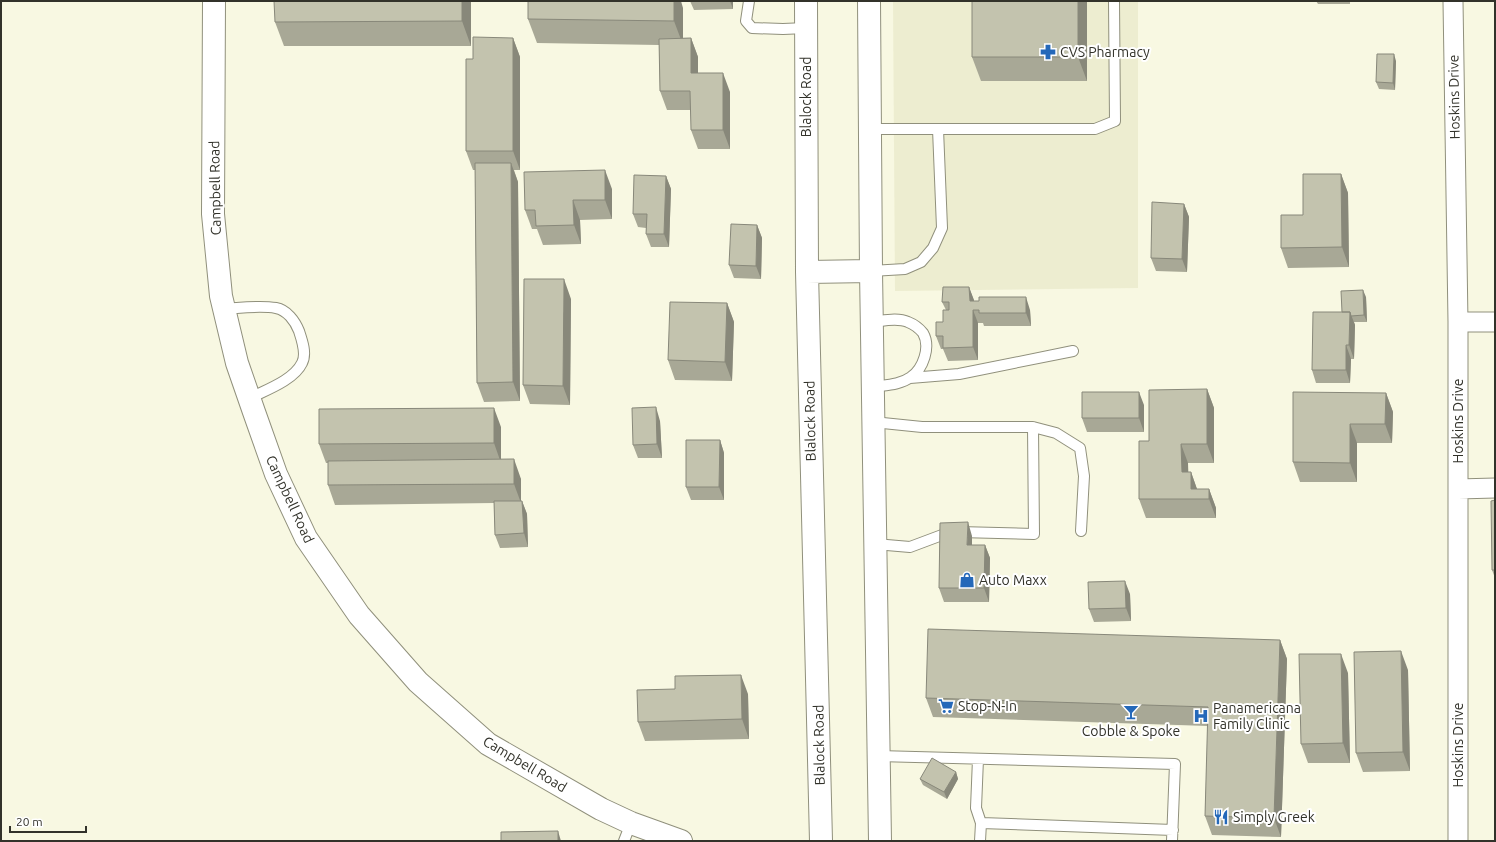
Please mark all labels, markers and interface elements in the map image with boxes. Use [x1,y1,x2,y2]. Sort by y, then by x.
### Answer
pharmacy icon: CVS Pharmacy [1039,43,1057,61]
place label: CVS Pharmacy [1060,44,1150,60]
street label: Hoskins Drive [1445,54,1463,140]
street label: Blalock Road [798,57,814,137]
street label: Campbell Road [206,140,224,236]
street label: Hoskins Drive [1450,379,1466,463]
street label: Blalock Road [801,381,819,461]
street label: Campbell Road [263,453,317,545]
shop icon: Auto Maxx [958,571,976,589]
place label: Auto Maxx [979,572,1047,588]
supermarket icon: Stop-N-In [937,697,955,715]
place label: Stop-N-In [958,698,1017,714]
place label: Panamericana Family Clinic [1213,700,1301,732]
bar icon: Cobble & Spoke [1122,703,1140,721]
street label: Hoskins Drive [1450,703,1466,787]
street label: Blalock Road [810,705,828,785]
hospital icon: Panamericana Family Clinic [1192,707,1210,725]
place label: Cobble & Spoke [1082,723,1180,739]
street label: Campbell Road [480,733,570,795]
scale bar [10,808,86,834]
restaurant icon: Simply Greek [1212,808,1230,826]
place label: Simply Greek [1233,809,1315,825]
text: 20 m [16,815,43,828]

